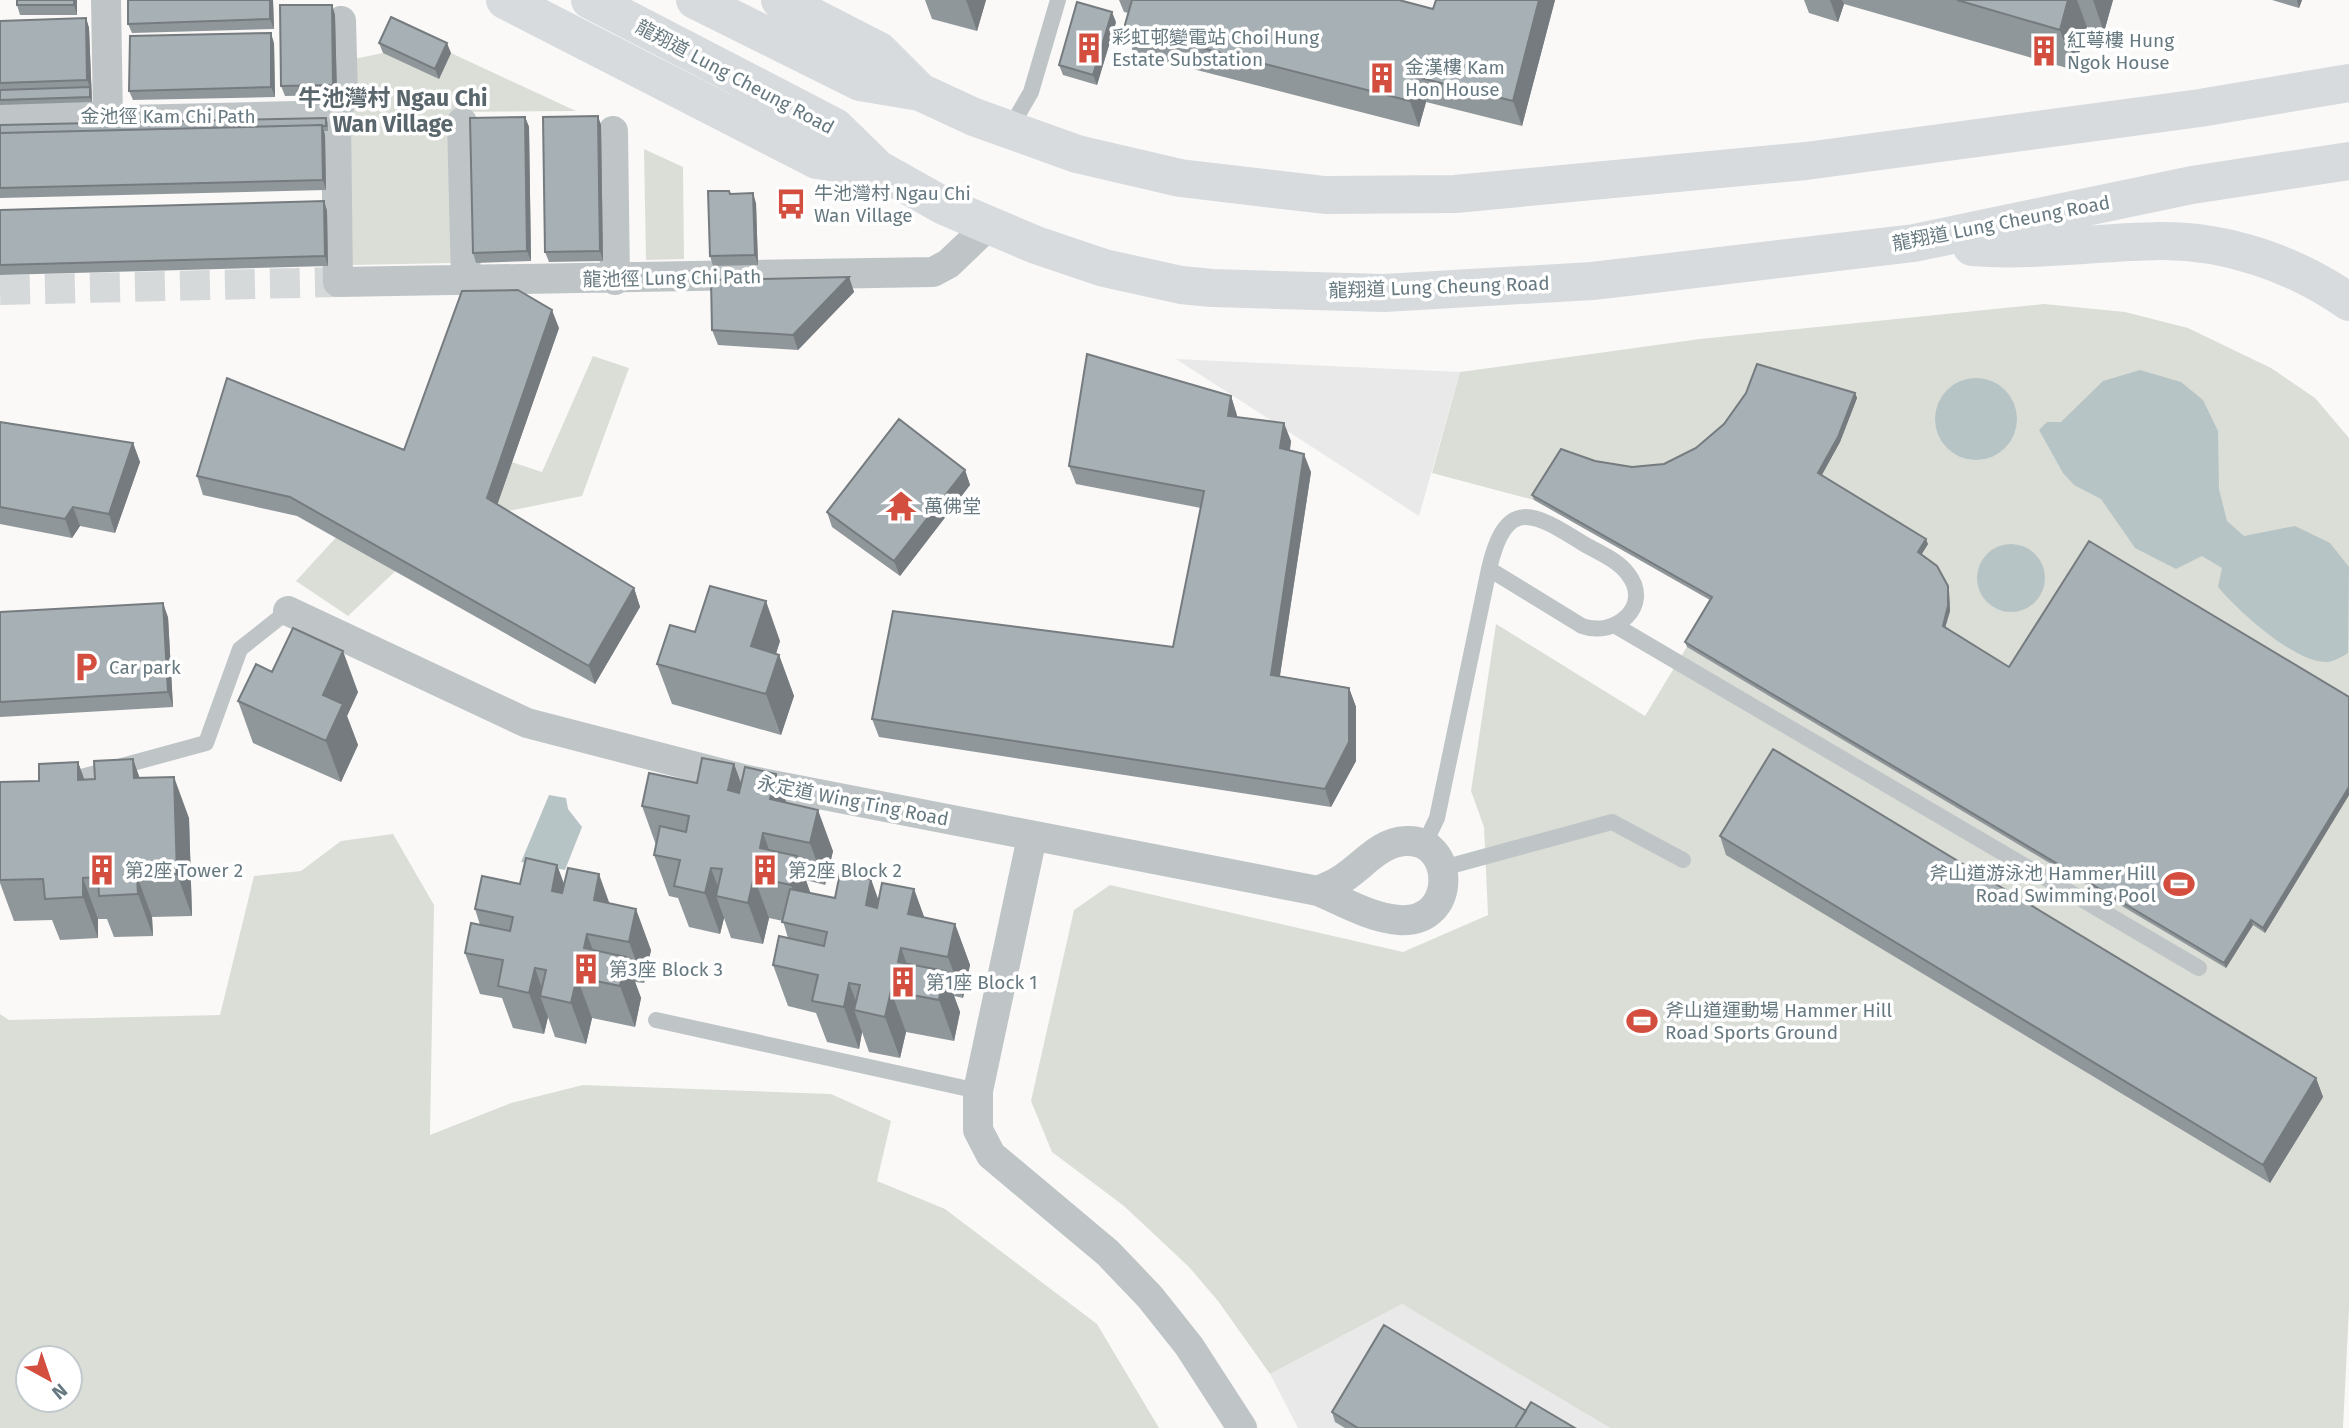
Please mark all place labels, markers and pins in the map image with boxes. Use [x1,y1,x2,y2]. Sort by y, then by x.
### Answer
place label: 彩虹邨變電站 Choi Hung Estate Substation [1112,26,1319,71]
place label: 紅萼樓 Hung Ngok House [2067,29,2174,74]
building icon: 彩虹邨變電站 Choi Hung Estate Substation [1072,31,1106,65]
building icon: 紅萼樓 Hung Ngok House [2027,34,2061,68]
place label: 金漢樓 Kam Hon House [1405,56,1505,101]
building icon: 金漢樓 Kam Hon House [1365,61,1399,95]
place label: 牛池灣村 Ngau Chi Wan Village [814,182,971,227]
bus stop icon: 牛池灣村 Ngau Chi Wan Village [774,187,808,221]
temple icon: 萬佛堂 [884,489,918,523]
place label: 萬佛堂 [924,495,981,518]
parking icon: Car park [69,650,103,684]
place label: Car park [109,656,181,679]
building icon: 第2座 Tower 2 [85,853,119,887]
building icon: 第2座 Block 2 [748,853,782,887]
place label: 第2座 Tower 2 [125,859,243,882]
place label: 第2座 Block 2 [788,859,902,882]
place label: 斧山道游泳池 Hammer Hill Road Swimming Pool [1929,862,2156,907]
sports icon: 斧山道游泳池 Hammer Hill Road Swimming Pool [2162,867,2196,901]
building icon: 第3座 Block 3 [569,952,603,986]
place label: 第3座 Block 3 [609,958,723,981]
building icon: 第1座 Block 1 [886,965,920,999]
place label: 第1座 Block 1 [926,971,1037,994]
place label: 斧山道運動場 Hammer Hill Road Sports Ground [1665,999,1892,1044]
sports icon: 斧山道運動場 Hammer Hill Road Sports Ground [1625,1004,1659,1038]

